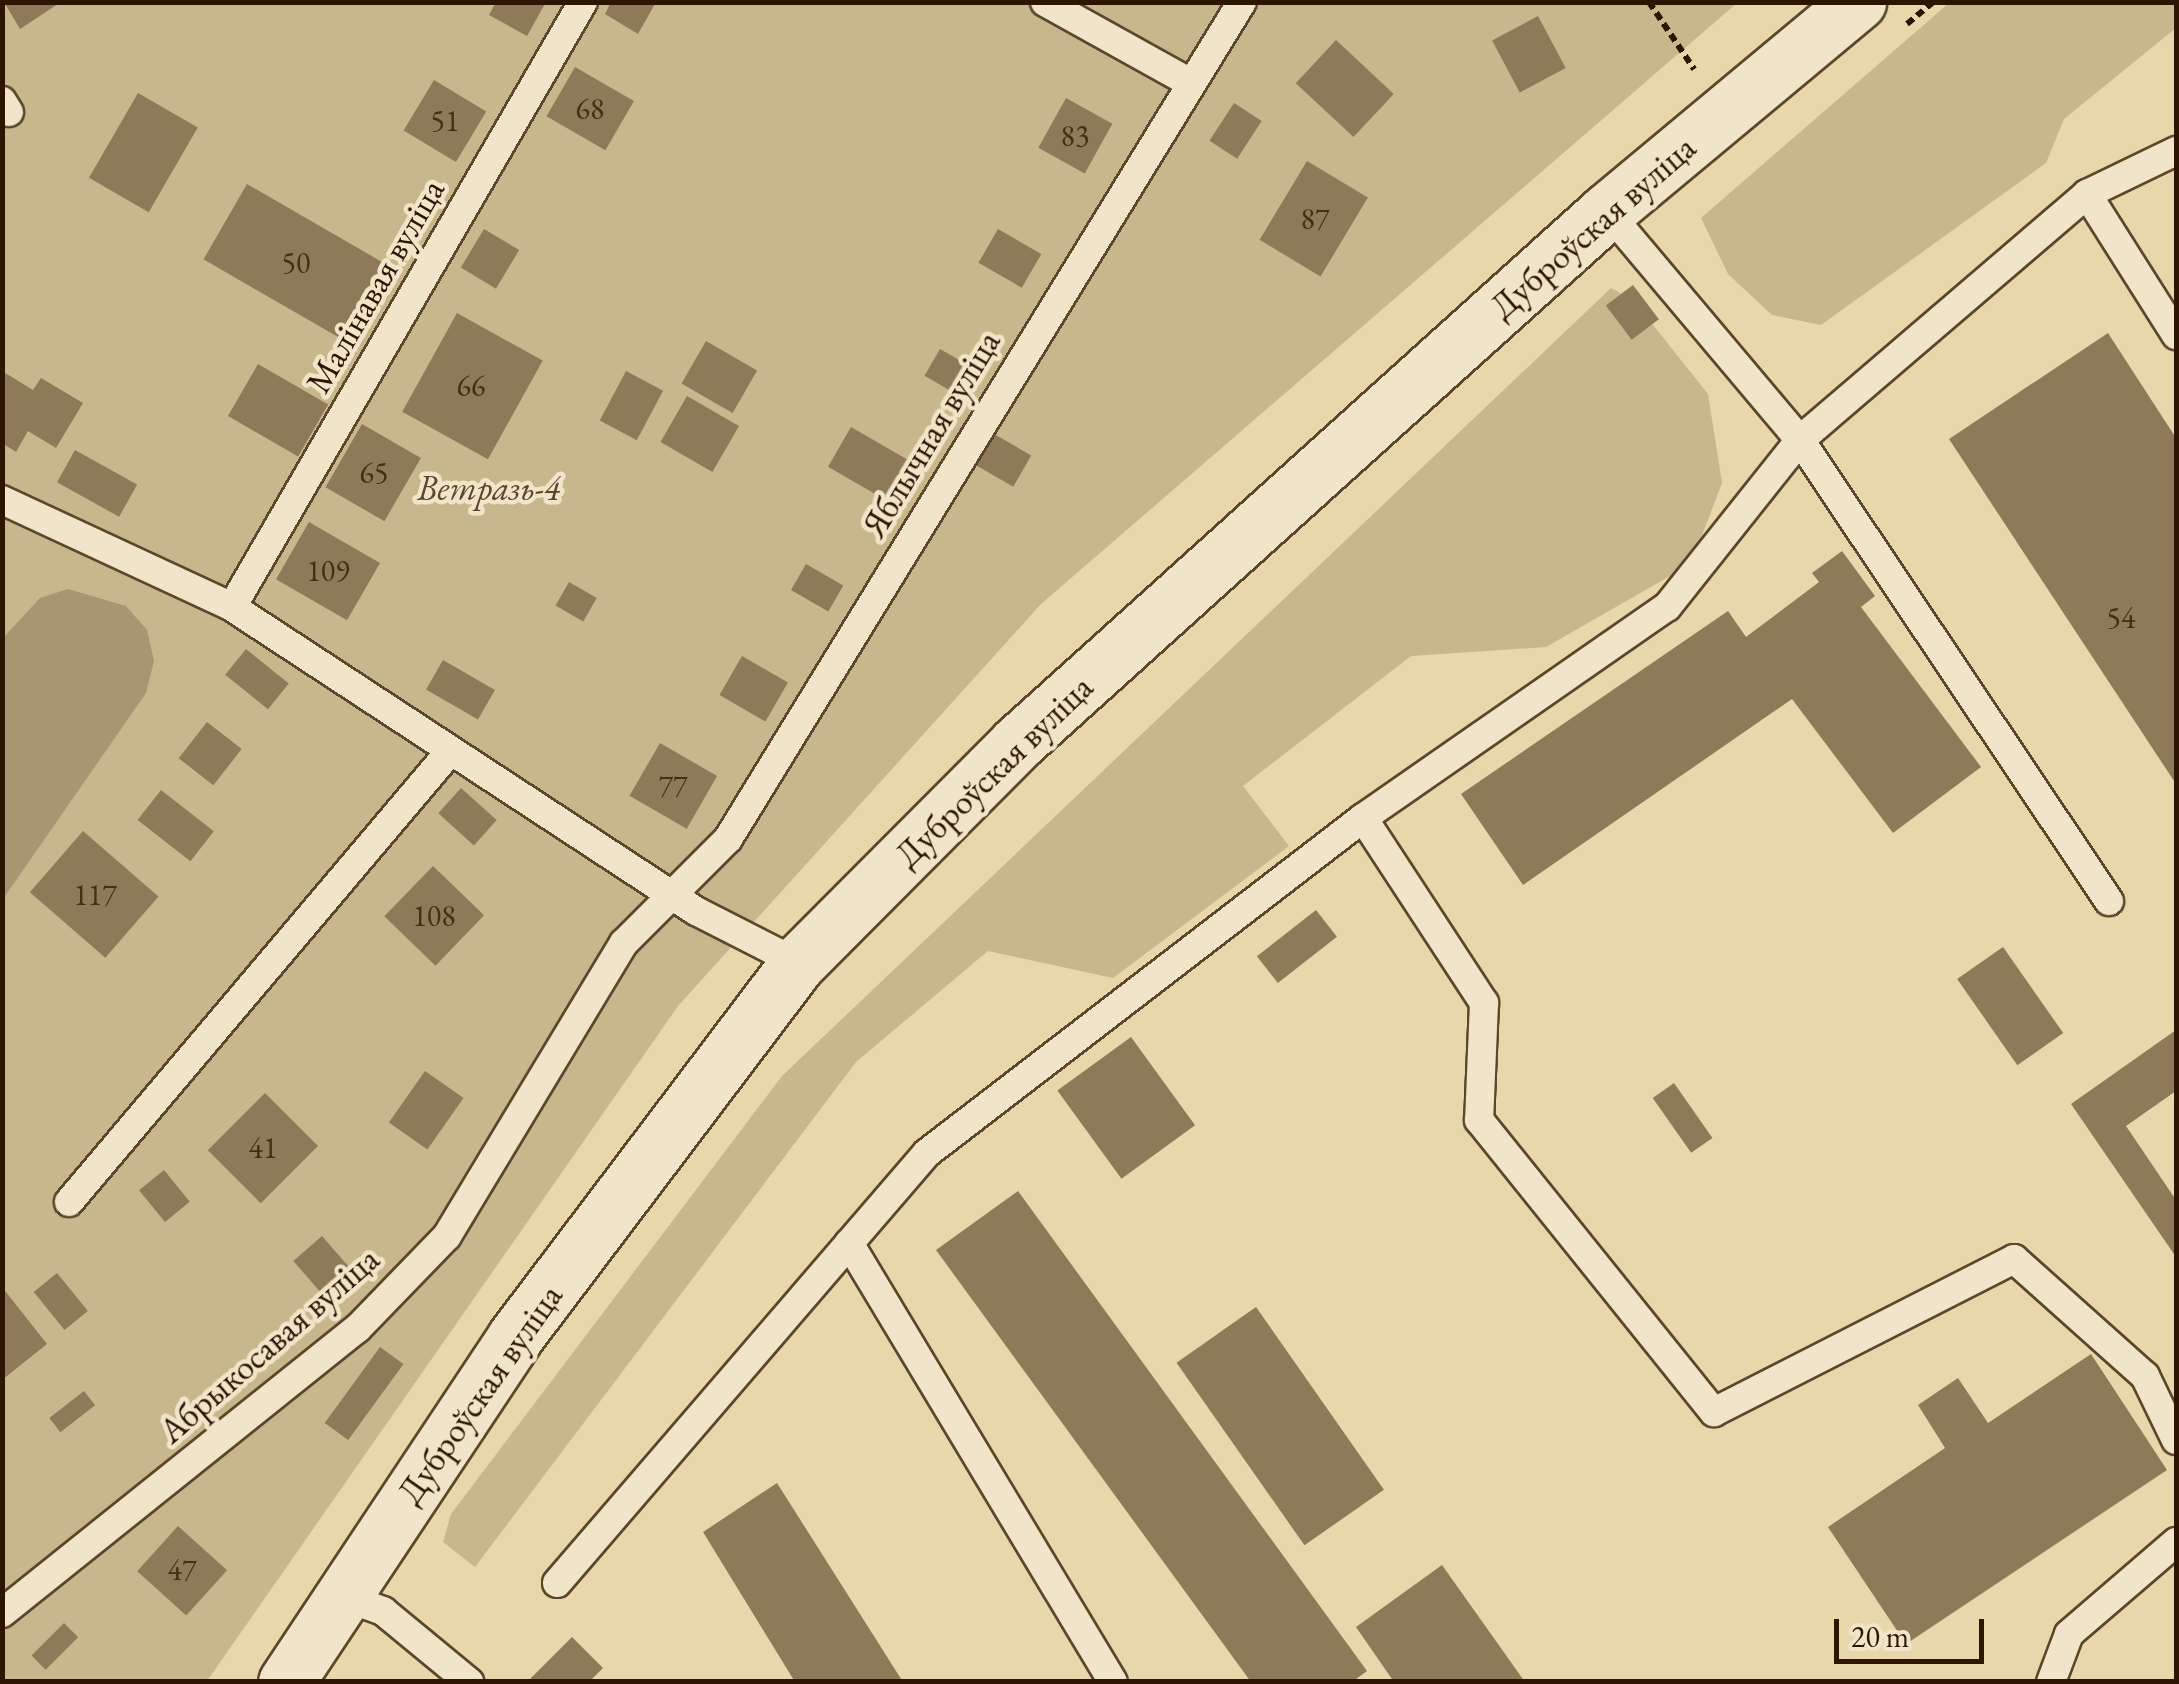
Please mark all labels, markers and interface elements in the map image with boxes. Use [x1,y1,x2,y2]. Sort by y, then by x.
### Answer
house number: 68 [576,91,604,127]
house number: 51 [431,103,459,139]
house number: 83 [1061,118,1089,154]
street label: Дуброўская вуліца [1482,126,1704,328]
street label: Малінавая вуліца [297,172,453,400]
house number: 87 [1301,201,1329,237]
house number: 50 [282,245,310,281]
street label: Яблычная вуліца [853,323,1009,545]
house number: 66 [457,368,485,404]
house number: 65 [360,455,388,491]
park label: Ветразь-4 [417,467,561,509]
house number: 109 [306,553,350,589]
house number: 54 [2107,600,2135,636]
street label: Дуброўская вуліца [887,666,1101,876]
house number: 77 [659,768,687,804]
house number: 117 [73,877,117,913]
house number: 108 [412,898,456,934]
house number: 41 [249,1130,277,1166]
street label: Абрыкосавая вуліца [150,1238,388,1452]
street label: Дуброўская вуліца [389,1276,571,1512]
house number: 47 [168,1552,196,1588]
scale bar [1839,1599,1989,1661]
text: 20 m [1851,1617,1909,1656]

